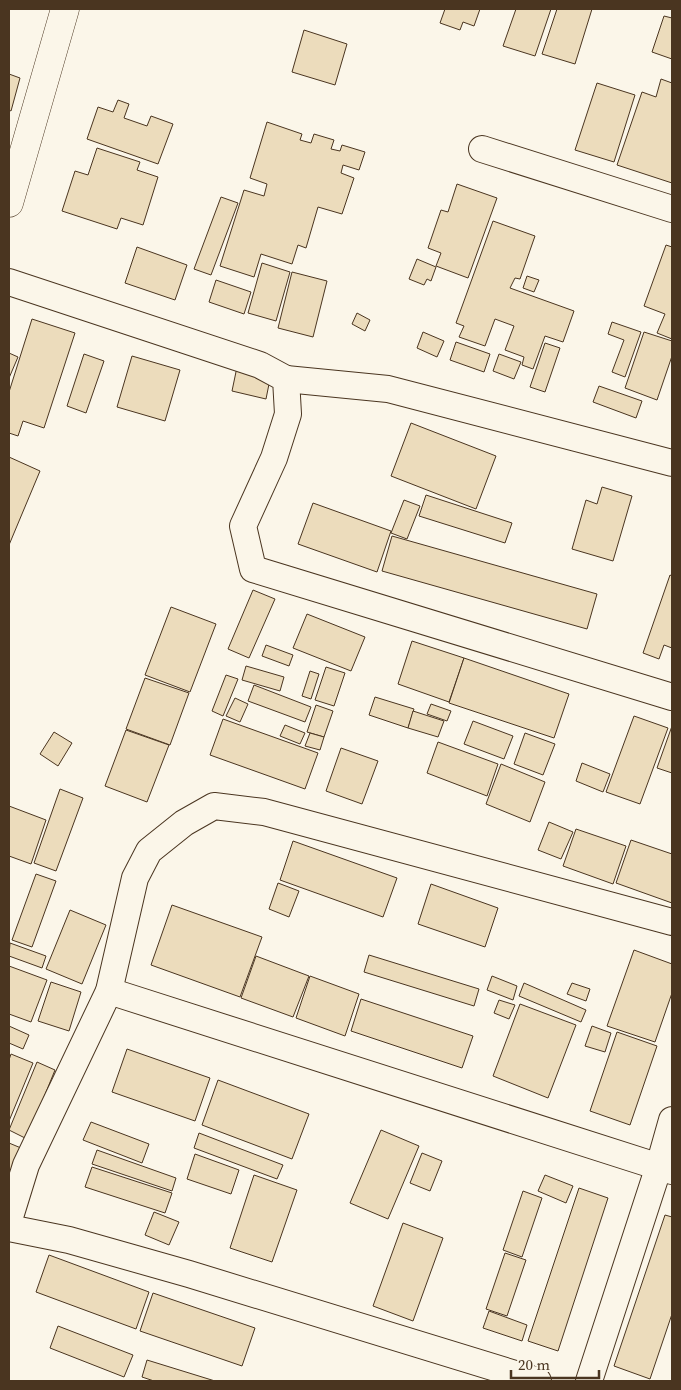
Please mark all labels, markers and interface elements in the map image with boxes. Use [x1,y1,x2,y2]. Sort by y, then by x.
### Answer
scale bar [511,1348,598,1380]
text: 20 m [518,1354,550,1375]

